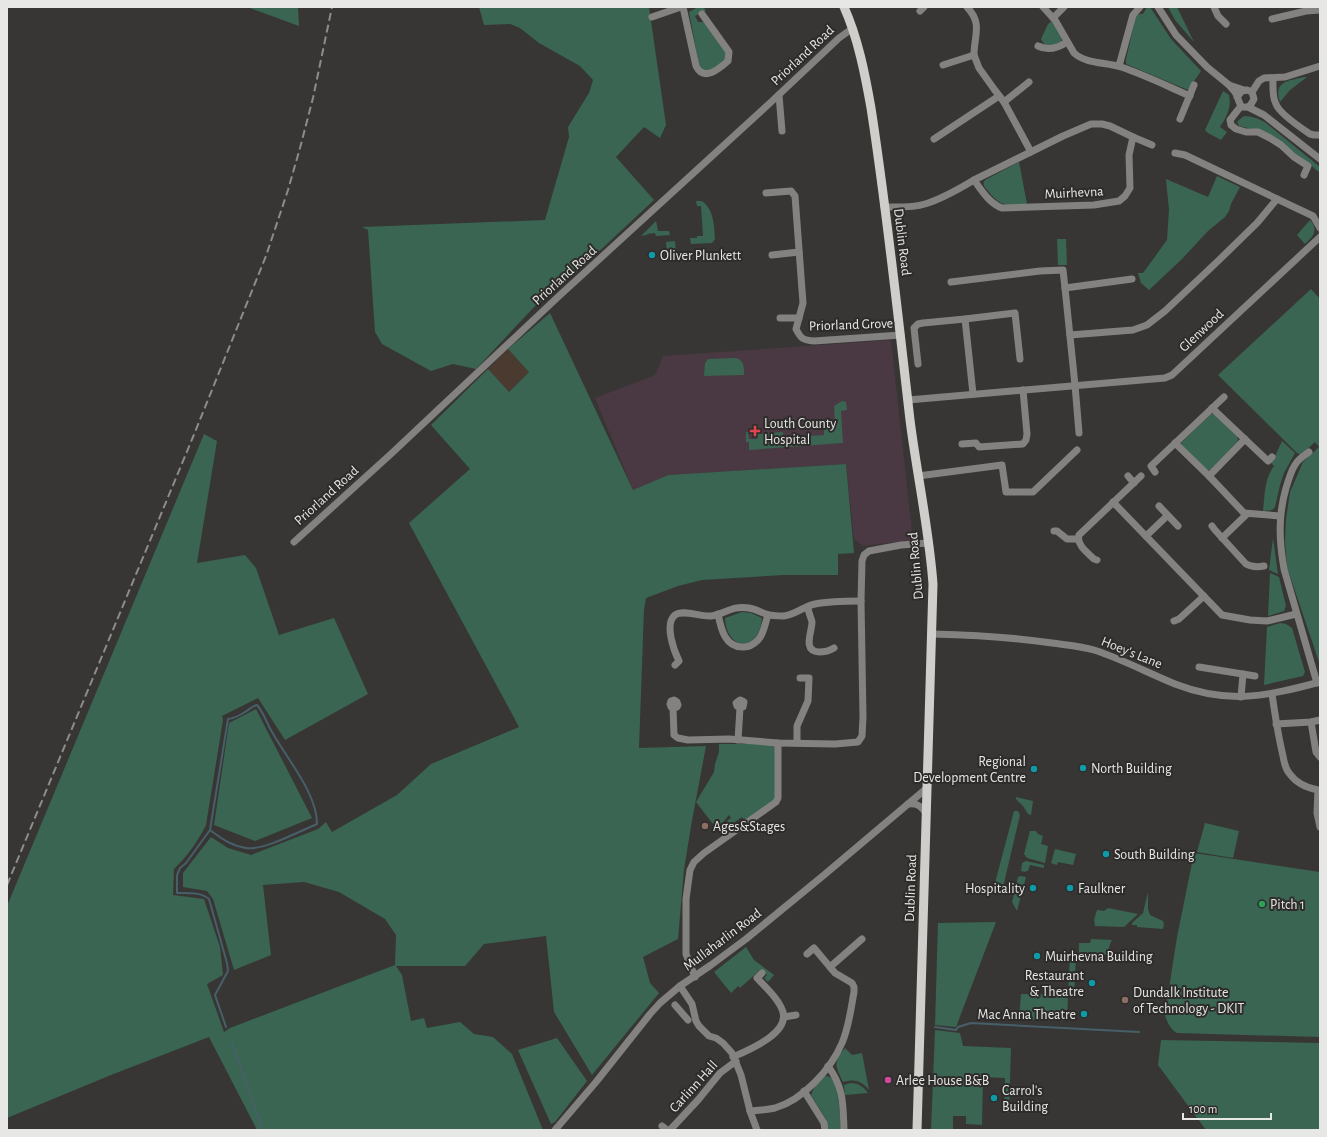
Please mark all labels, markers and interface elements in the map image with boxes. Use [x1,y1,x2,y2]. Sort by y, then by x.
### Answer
street label: Priorland Road [768,23,837,88]
street label: Muirhevna [1044,184,1104,202]
street label: Dublin Road [891,208,913,277]
street label: Priorland Road [530,244,599,308]
place label: Oliver Plunkett [660,249,742,263]
marker: Oliver Plunkett [647,250,657,260]
street label: Glenwood [1177,307,1227,355]
street label: Priorland Grove [809,317,893,333]
place label: Louth County Hospital [764,417,836,447]
marker: Louth County Hospital [749,425,761,437]
street label: Priorland Road [292,464,361,528]
street label: Dublin Road [906,532,926,600]
street label: Hoey's Lane [1099,634,1164,671]
place label: Regional Development Centre [913,755,1026,785]
place label: North Building [1091,762,1172,776]
marker: North Building [1078,763,1088,773]
marker: Regional Development Centre [1029,764,1039,774]
place label: Ages&Stages [713,820,785,834]
marker: Ages&Stages [700,821,710,831]
place label: South Building [1114,848,1195,862]
marker: South Building [1101,849,1111,859]
street label: Dublin Road [903,854,919,922]
place label: Hospitality [965,882,1025,896]
place label: Faulkner [1078,882,1126,896]
marker: Hospitality [1028,883,1038,893]
marker: Faulkner [1065,883,1075,893]
place label: Pitch 1 [1270,898,1305,912]
marker: Pitch 1 [1257,899,1267,909]
street label: Mullaharlin Road [681,906,764,974]
place label: Muirhevna Building [1045,950,1153,964]
marker: Muirhevna Building [1032,951,1042,961]
place label: Restaurant & Theatre [1025,969,1085,999]
marker: Restaurant & Theatre [1087,978,1097,988]
place label: Dundalk Institute of Technology - DKIT [1133,986,1244,1016]
marker: Dundalk Institute of Technology - DKIT [1120,995,1130,1005]
place label: Mac Anna Theatre [978,1008,1076,1022]
marker: Mac Anna Theatre [1079,1009,1089,1019]
street label: Carlinn Hall [667,1058,720,1115]
place label: Arlee House B&B [896,1074,989,1088]
marker: Arlee House B&B [883,1075,893,1085]
place label: Carrol's Building [1002,1084,1048,1114]
marker: Carrol's Building [989,1093,999,1103]
scale bar [1183,1095,1271,1121]
text: 100 m [1189,1103,1217,1115]

